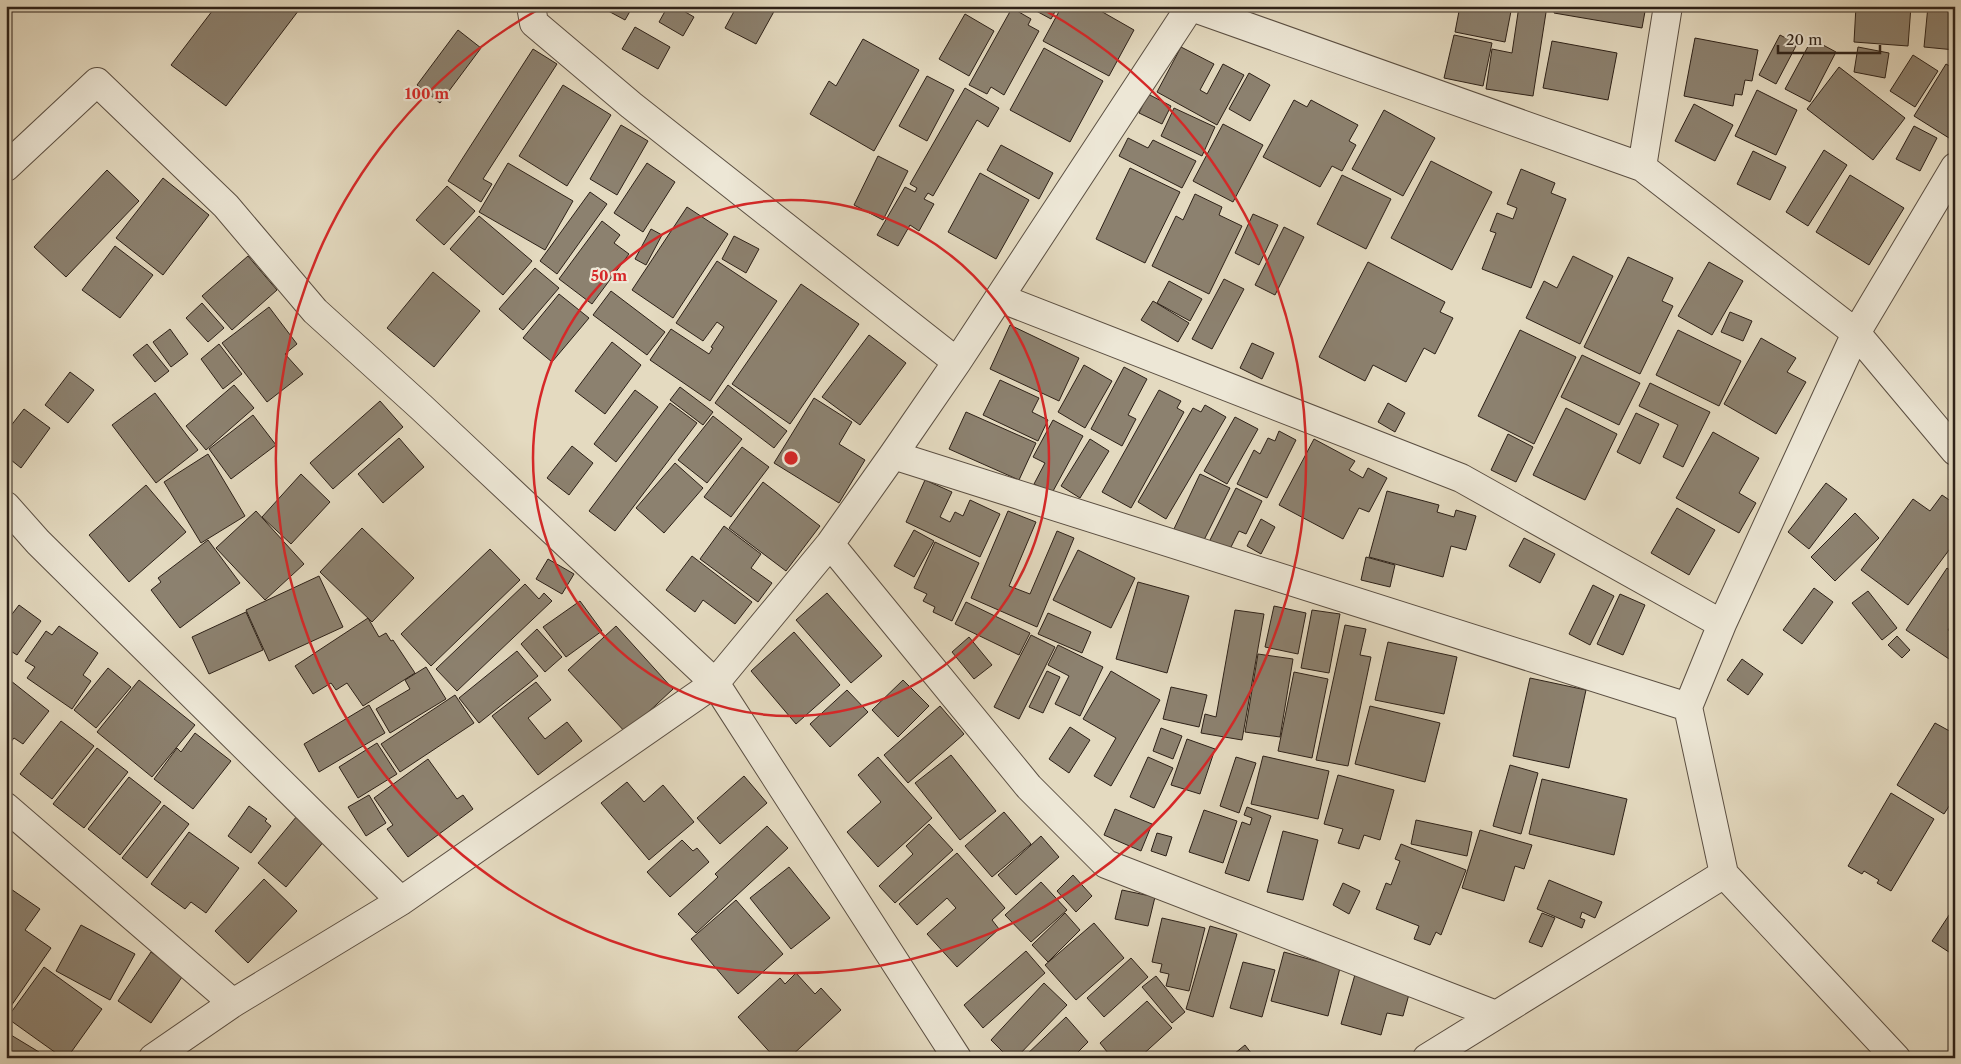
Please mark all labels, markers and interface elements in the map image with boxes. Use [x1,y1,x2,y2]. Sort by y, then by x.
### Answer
scale bar [1778,22,1881,54]
text: 20 m [1786,30,1822,49]
text: 100 m [405,84,449,103]
text: 50 m [591,266,627,285]
centre of rings [782,449,800,467]

